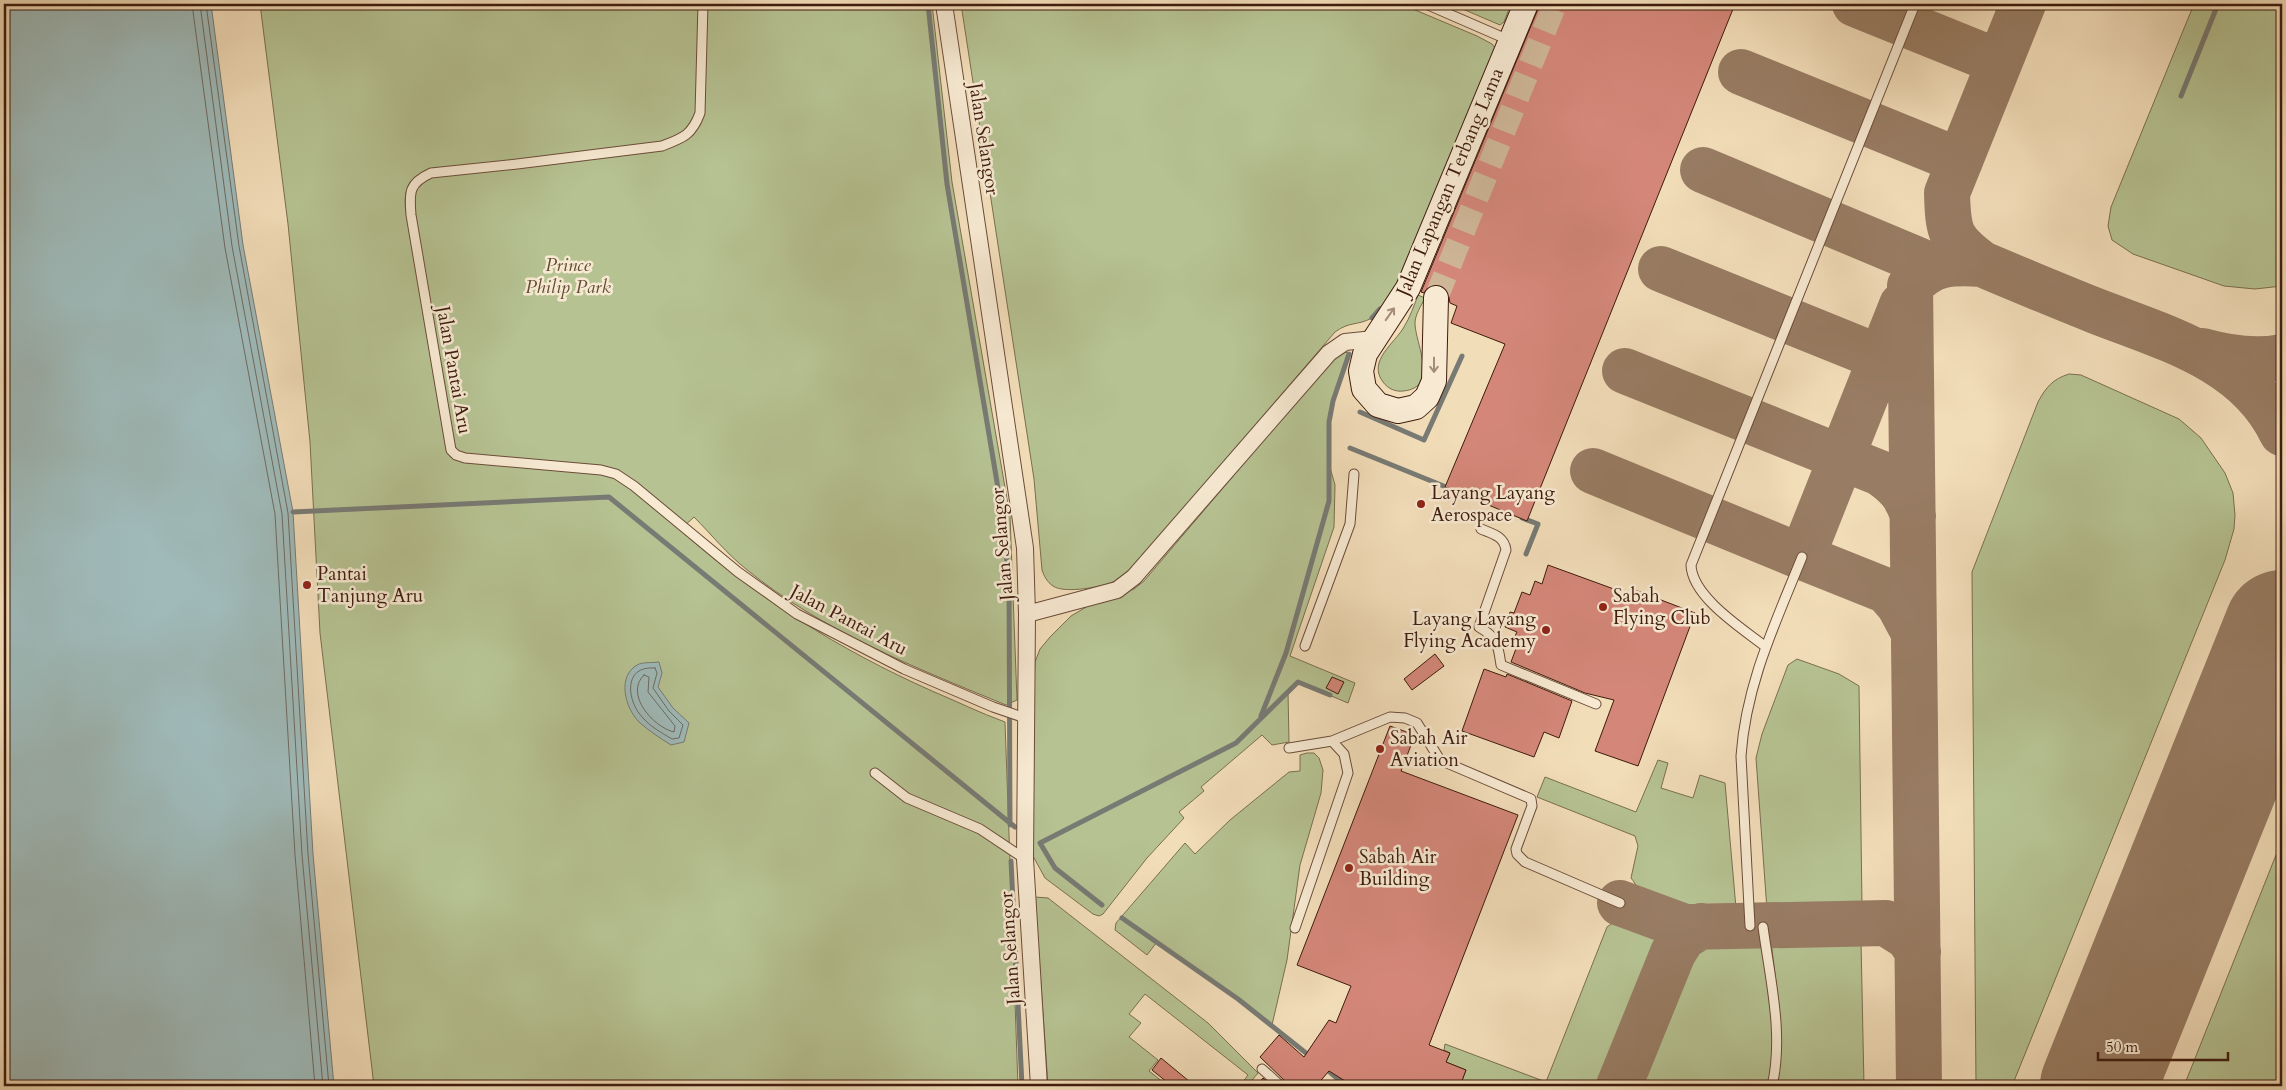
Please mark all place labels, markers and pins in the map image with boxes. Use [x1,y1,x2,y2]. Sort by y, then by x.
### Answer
place label: Layang Layang Aerospace [1431,480,1555,528]
marker: Layang Layang Aerospace [1415,498,1427,510]
place label: Pantai Tanjung Aru [317,561,423,609]
marker: Pantai Tanjung Aru [301,579,313,591]
place label: Sabah Flying Club [1613,583,1711,631]
marker: Sabah Flying Club [1597,601,1609,613]
place label: Layang Layang Flying Academy [1403,606,1536,654]
marker: Layang Layang Flying Academy [1540,624,1552,636]
place label: Sabah Air Aviation [1390,725,1468,773]
marker: Sabah Air Aviation [1374,743,1386,755]
place label: Sabah Air Building [1359,844,1437,892]
marker: Sabah Air Building [1343,862,1355,874]

